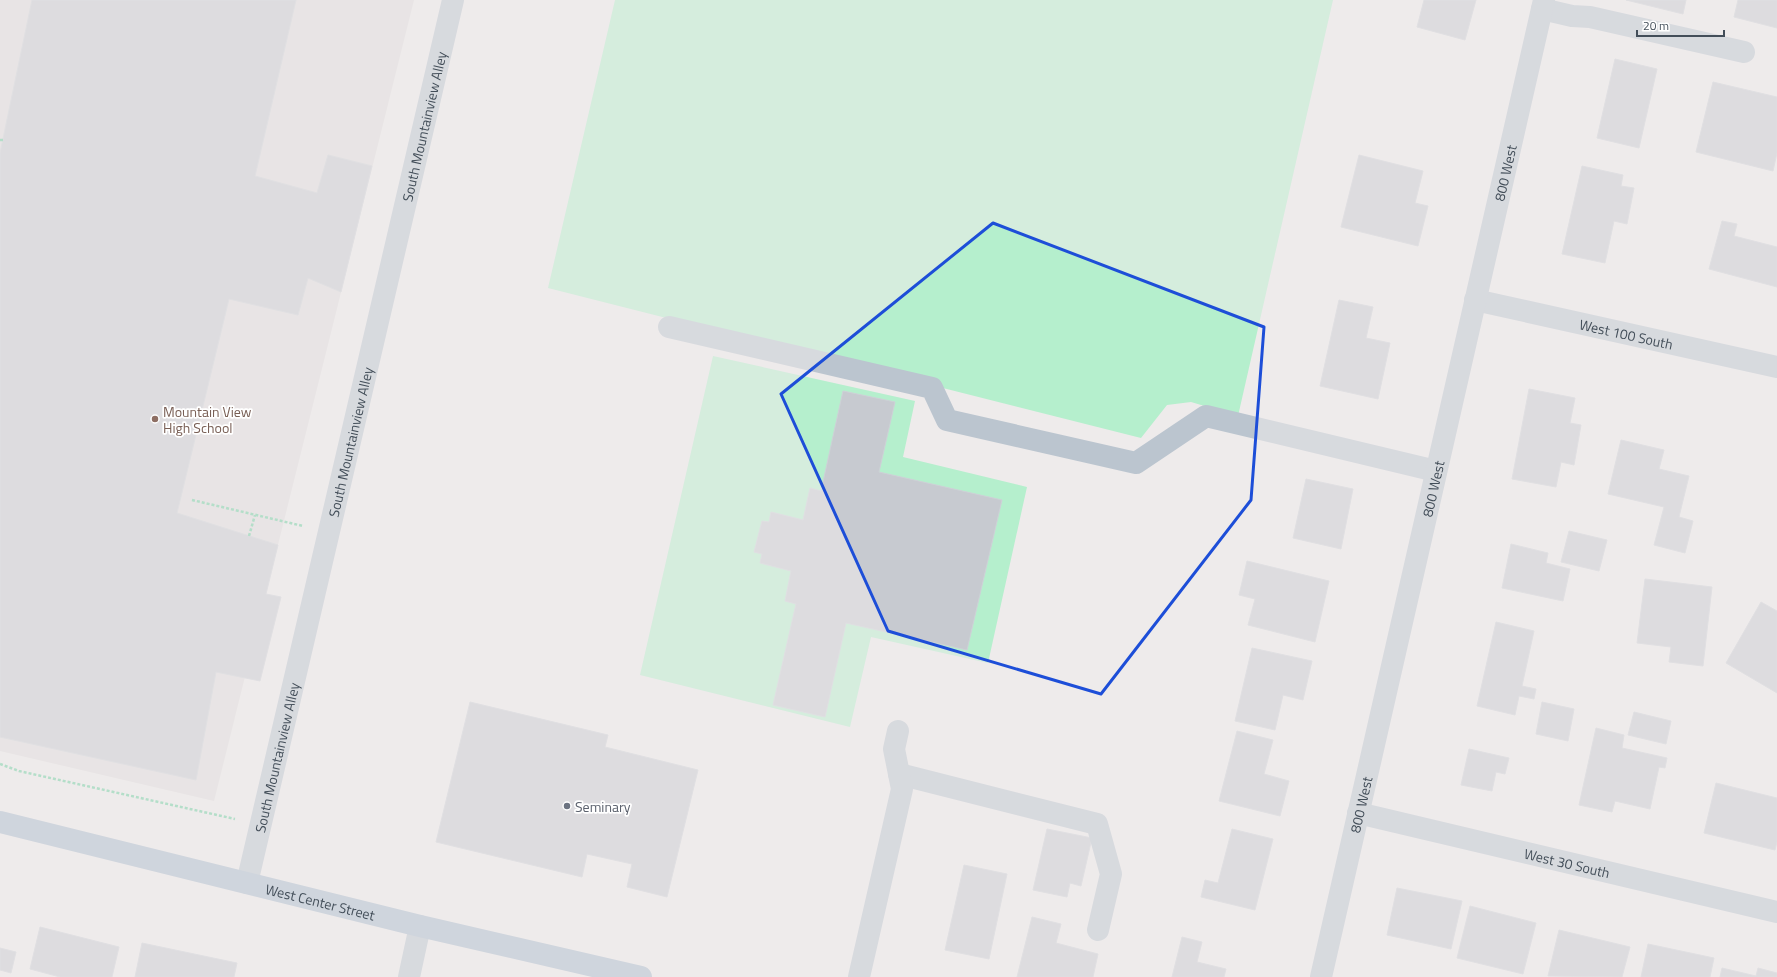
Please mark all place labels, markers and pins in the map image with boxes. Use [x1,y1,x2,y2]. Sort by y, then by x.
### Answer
place label: Mountain View High School [163,401,252,438]
marker: Mountain View High School [150,414,160,424]
place label: Seminary [575,796,631,817]
marker: Seminary [562,801,572,811]

